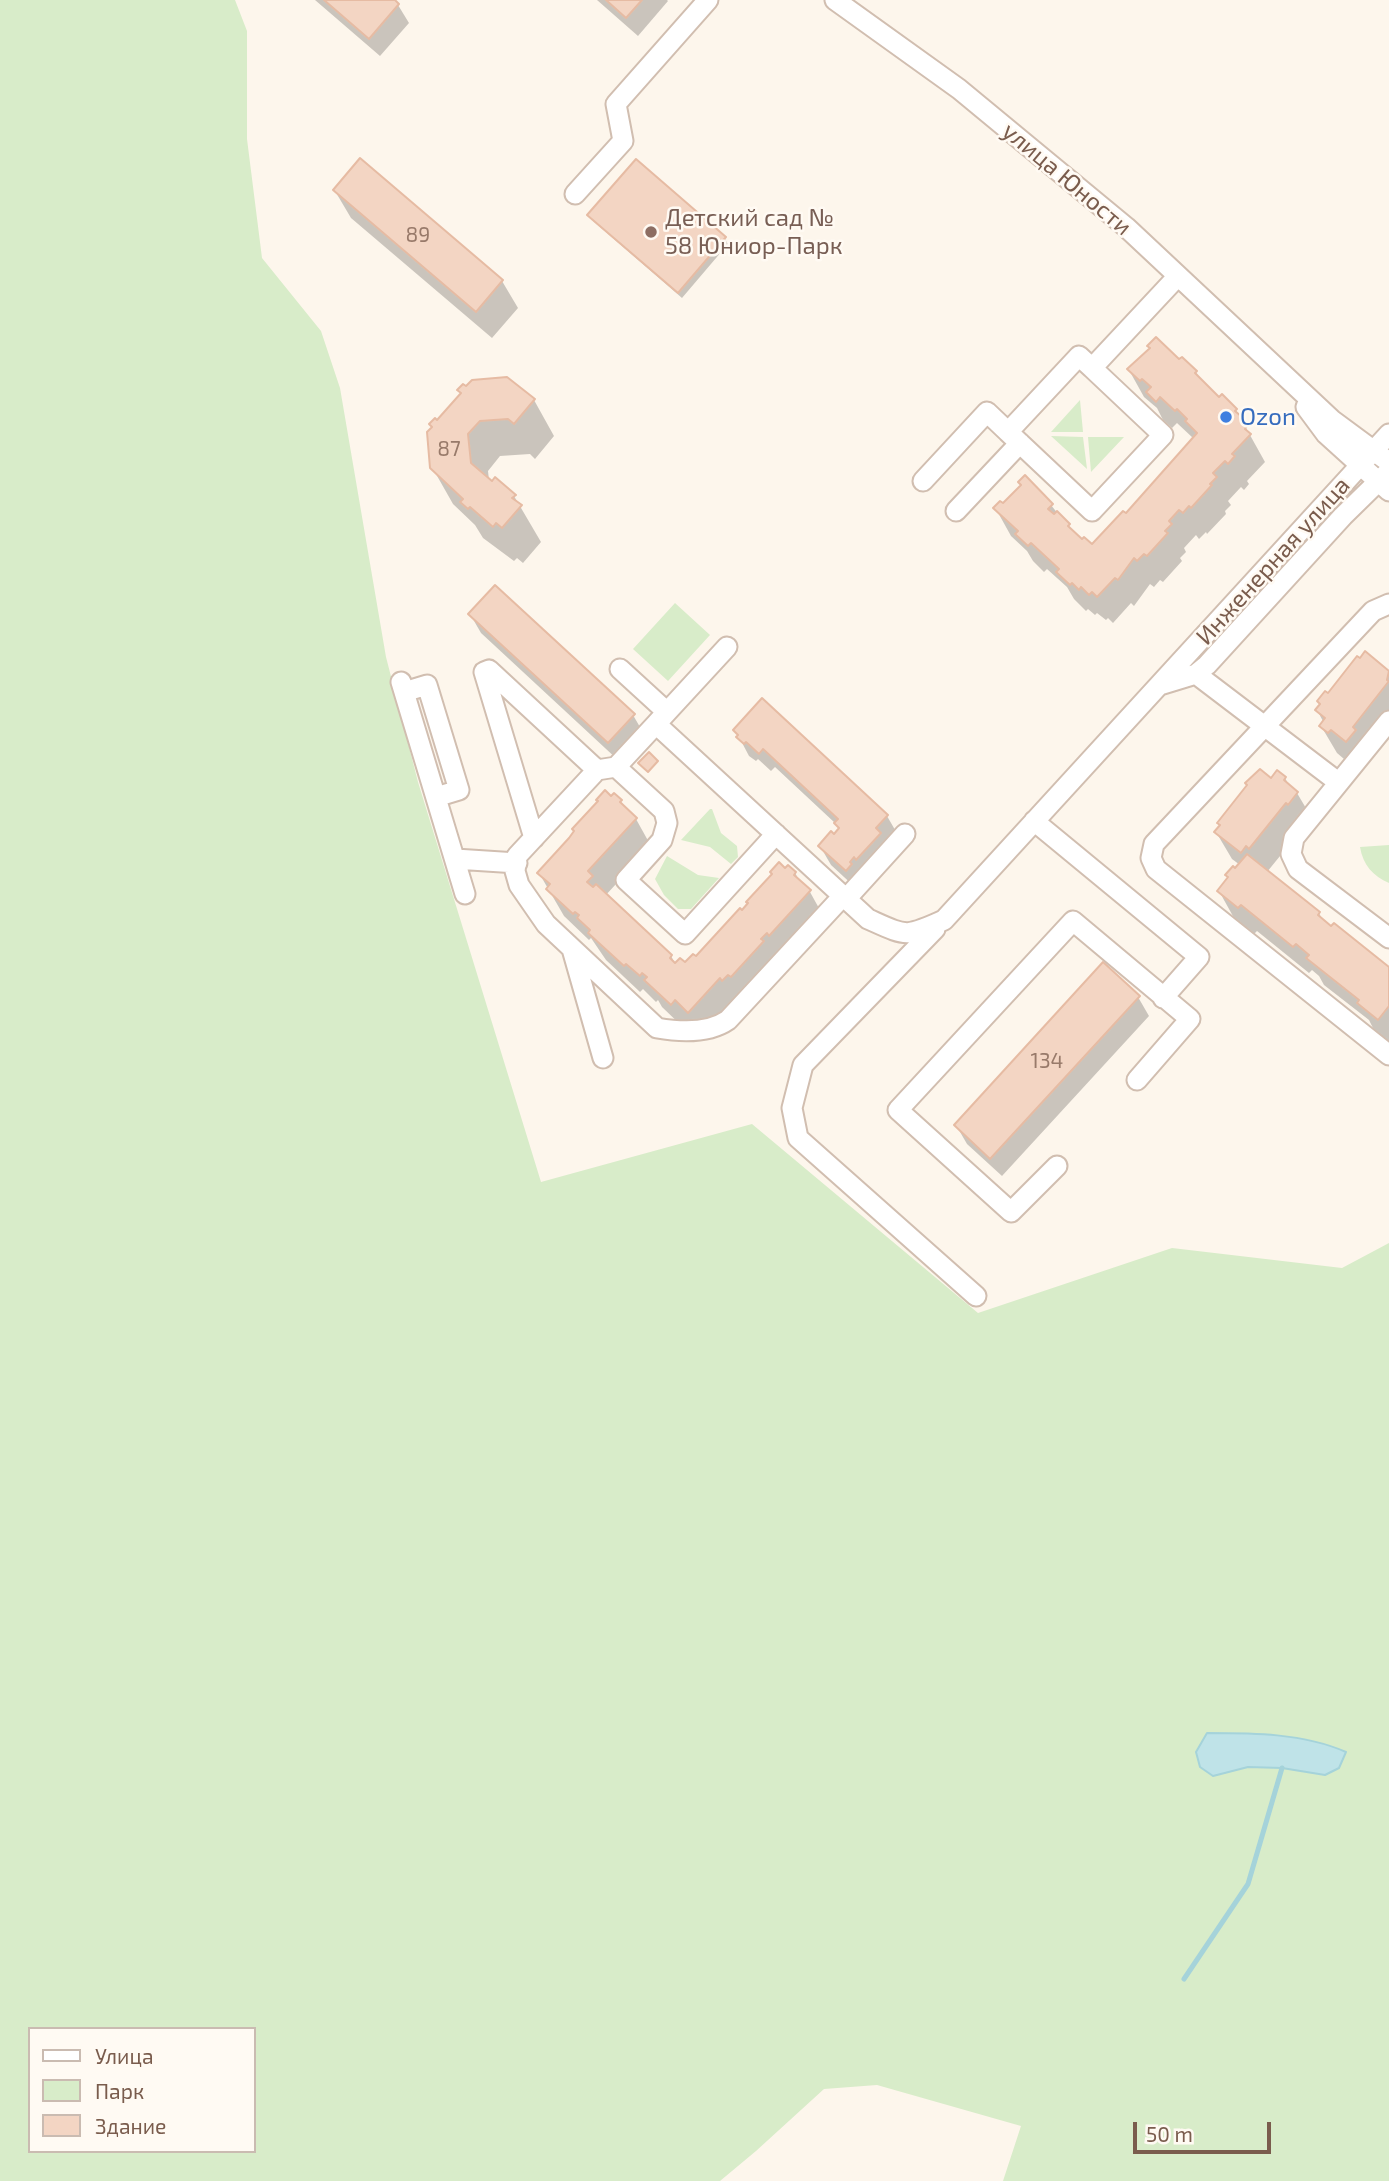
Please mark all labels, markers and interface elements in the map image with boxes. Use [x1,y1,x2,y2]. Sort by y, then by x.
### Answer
street label: улица Юности [996,117,1138,241]
place label: Детский сад № 58 Юниор-Парк [665,204,843,260]
house number: 89 [406,222,430,248]
marker: Детский сад № 58 Юниор-Парк [643,224,659,240]
place label: Ozon [1240,403,1296,431]
marker: Ozon [1218,409,1234,425]
house number: 87 [437,436,461,462]
street label: Инженерная улица [1190,471,1356,651]
house number: 134 [1031,1048,1063,1074]
legend [28,2027,256,2153]
text: Улица [95,2043,154,2068]
text: Парк [95,2078,144,2103]
scale bar [1137,2108,1275,2152]
text: Здание [95,2113,166,2138]
text: 50 m [1146,2121,1193,2146]

